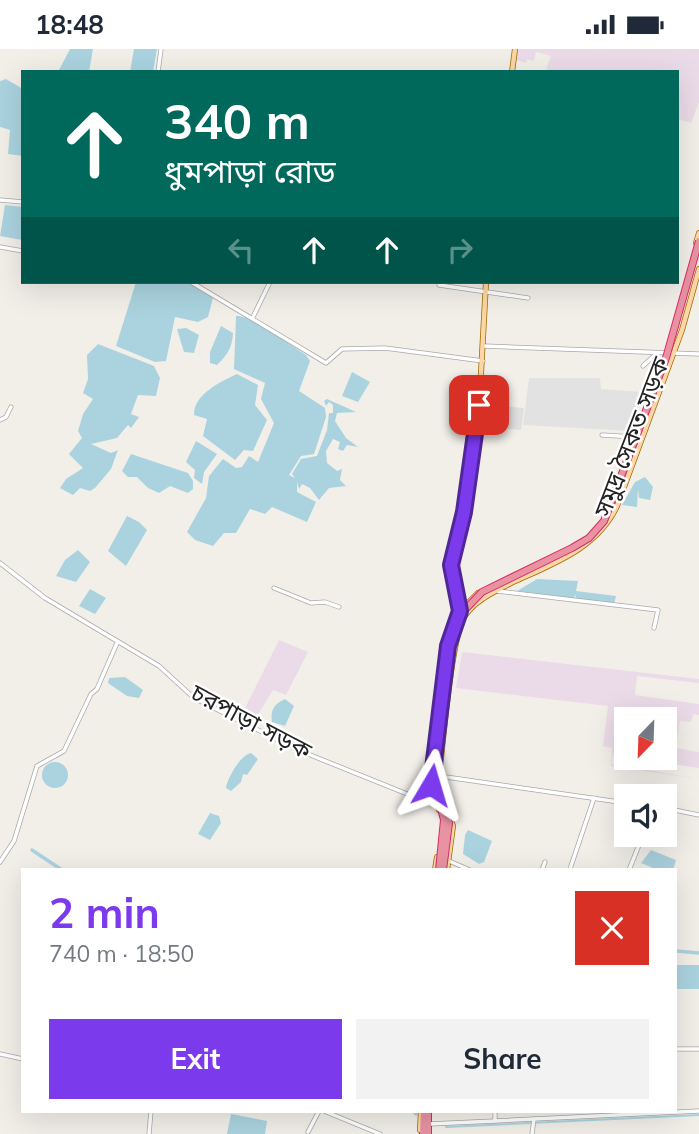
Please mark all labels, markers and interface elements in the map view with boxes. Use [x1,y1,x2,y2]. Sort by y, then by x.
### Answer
text: 18:48 [35,8,104,41]
text: 340 m [164,90,310,151]
icon: ahead [49,98,140,189]
text: ধুমপাড়া রোড [164,151,336,191]
icon: left [222,231,260,269]
icon: ahead [295,231,333,269]
icon: ahead [368,231,406,269]
icon: right [441,231,479,269]
street label: সমুদ্র সৈকত সড়ক [587,352,675,522]
pin [449,375,509,435]
icon: arrive [460,386,498,424]
street label: চরপাড়া সড়ক [185,676,317,766]
north arrow [614,707,677,770]
map controls [614,707,677,847]
position arrow [394,748,468,822]
button: sound [614,784,677,847]
text: 2 min [49,886,160,939]
button: close [575,891,649,965]
text: 740 m · 18:50 [49,939,194,968]
button: Exit [49,1019,342,1099]
button: Share [356,1019,649,1099]

